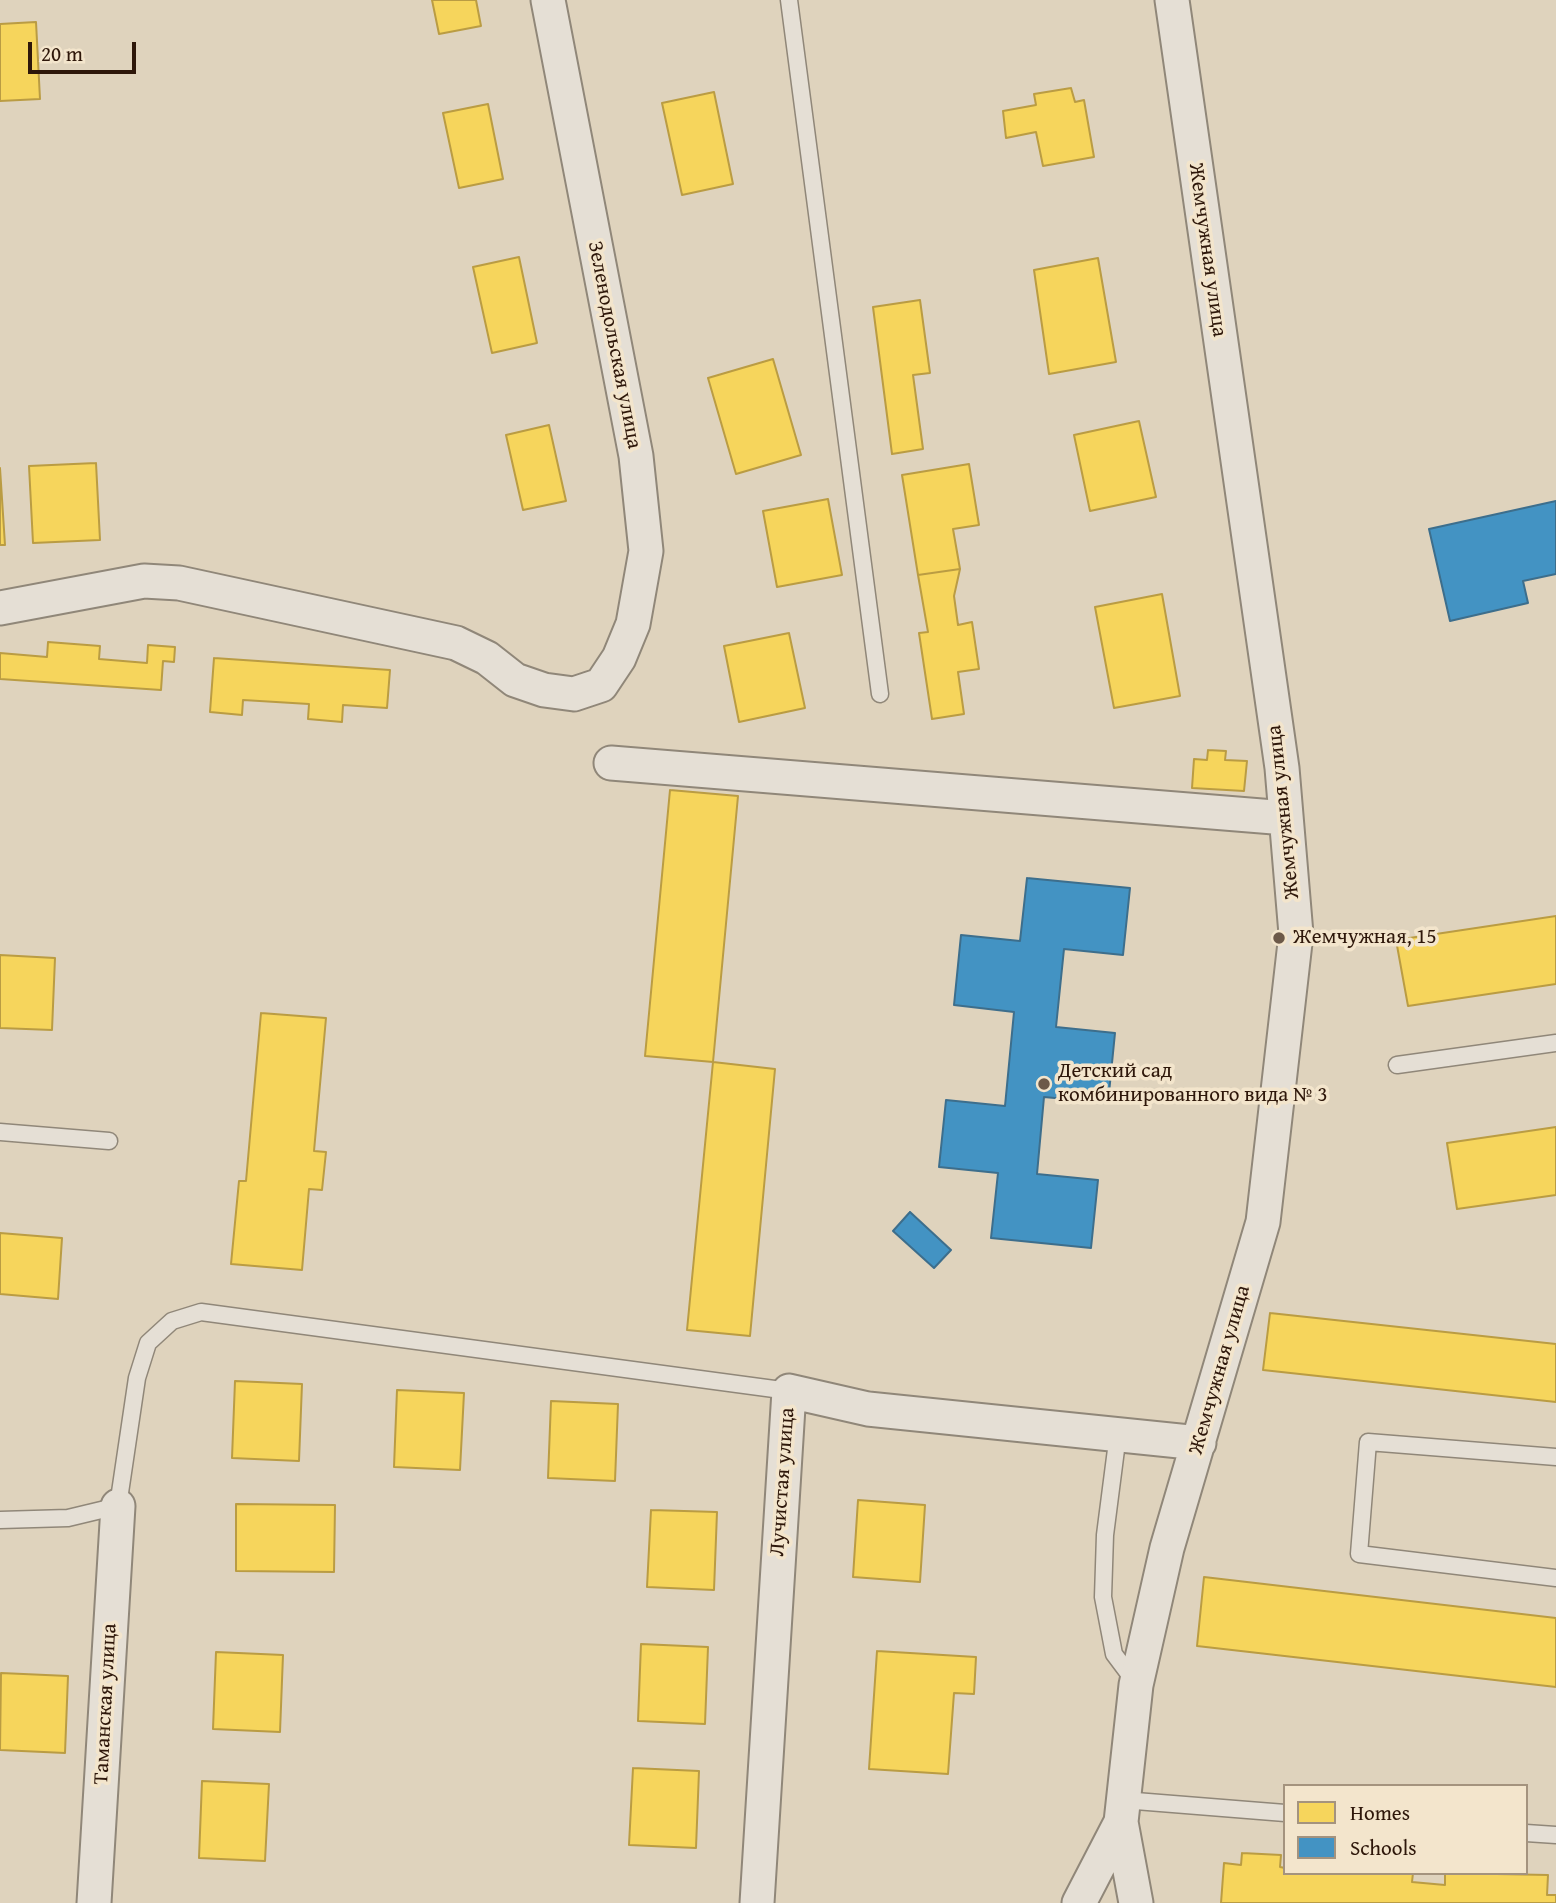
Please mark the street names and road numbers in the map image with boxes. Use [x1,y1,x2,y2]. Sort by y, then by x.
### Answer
street label: Жемчужная улица [1182,162,1232,338]
street label: Зеленодольская улица [582,239,646,451]
street label: Жемчужная улица [1262,724,1306,900]
street label: Жемчужная улица [1184,1282,1256,1458]
street label: Лучистая улица [765,1407,801,1557]
street label: Таманская улица [89,1623,123,1785]

